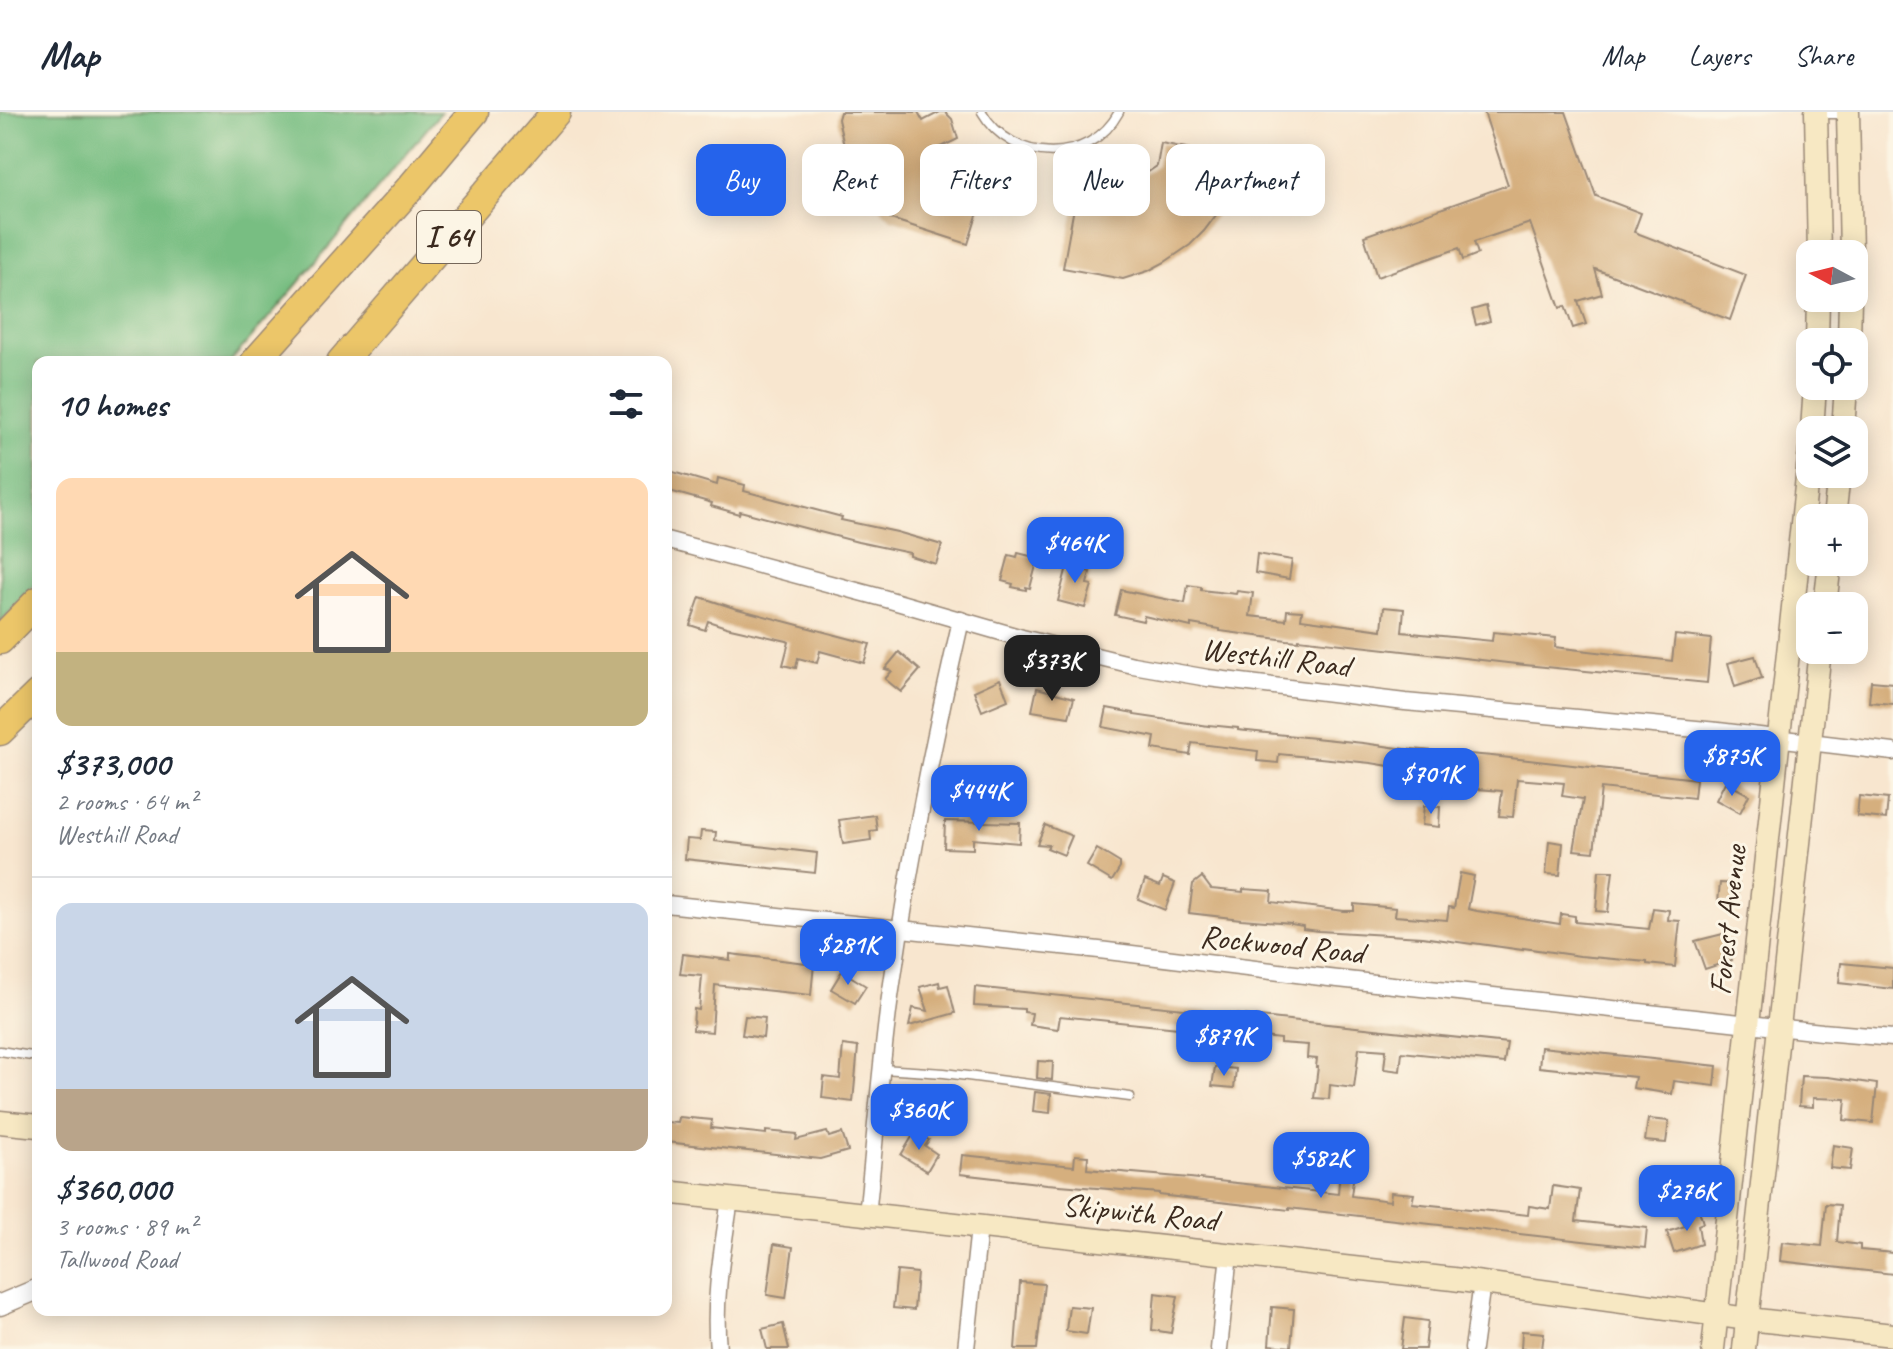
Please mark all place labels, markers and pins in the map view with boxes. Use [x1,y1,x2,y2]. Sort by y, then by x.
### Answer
pin: $464K [1019,517,1131,585]
pin: $373K [996,635,1108,703]
pin: $875K [1676,730,1788,798]
pin: $701K [1375,748,1487,816]
pin: $444K [923,765,1035,833]
pin: $281K [792,919,904,987]
pin: $879K [1168,1010,1280,1078]
pin: $360K [863,1084,975,1152]
pin: $582K [1265,1132,1377,1200]
pin: $276K [1631,1165,1743,1233]

